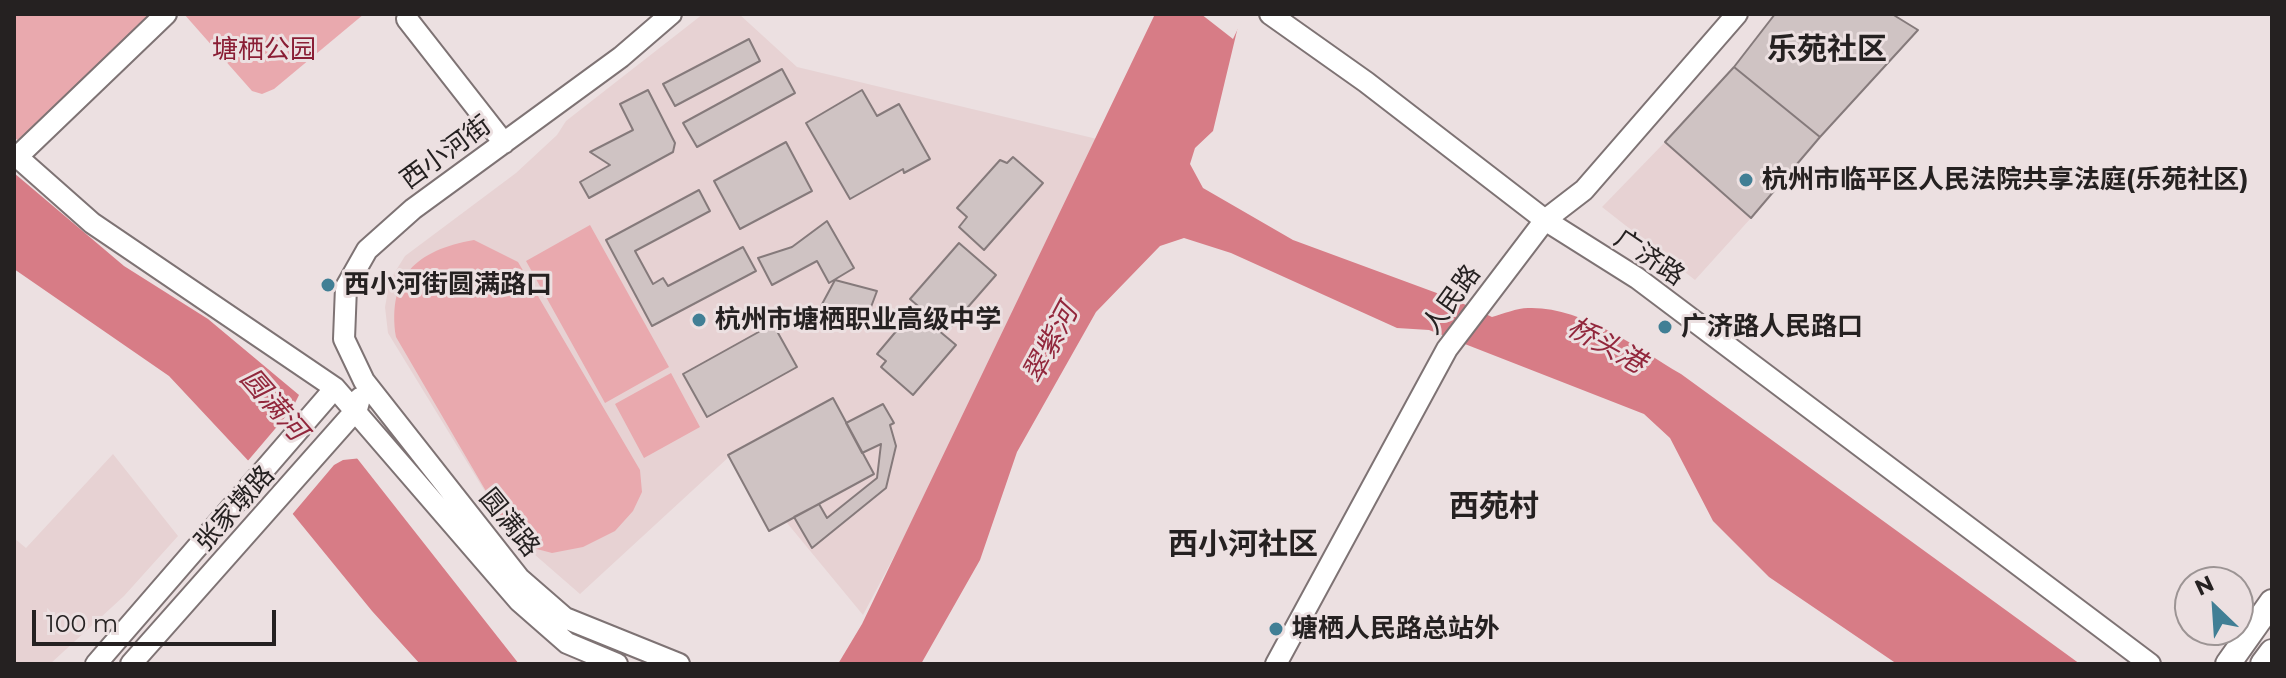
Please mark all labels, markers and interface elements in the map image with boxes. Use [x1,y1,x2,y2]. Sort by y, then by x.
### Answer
district label: 乐苑社区 [1767,32,1887,68]
park label: 塘栖公园 [212,34,316,66]
street label: 西小河街 [395,110,497,196]
place label: 杭州市临平区人民法院共享法庭(乐苑社区) [1762,164,2249,196]
marker: 杭州市临平区人民法院共享法庭(乐苑社区) [1737,171,1755,189]
street label: 广济路 [1608,223,1690,293]
street label: 人民路 [1416,259,1488,341]
place label: 西小河街圆满路口 [344,269,552,301]
marker: 西小河街圆满路口 [319,276,337,294]
water label: 翠紫河 [1016,299,1086,389]
place label: 杭州市塘栖职业高级中学 [715,304,1001,336]
marker: 杭州市塘栖职业高级中学 [690,311,708,329]
water label: 桥头港 [1561,311,1651,381]
place label: 广济路人民路口 [1681,311,1863,343]
marker: 广济路人民路口 [1656,318,1674,336]
water label: 圆满河 [233,362,313,448]
street label: 张家墩路 [189,460,281,558]
street label: 圆满路 [472,483,546,563]
district label: 西苑村 [1449,489,1539,525]
district label: 西小河社区 [1168,527,1318,563]
north arrow [2174,566,2254,646]
text: N [2191,570,2218,602]
scale bar [36,594,280,644]
text: 100 m [46,609,118,638]
place label: 塘栖人民路总站外 [1292,613,1500,645]
marker: 塘栖人民路总站外 [1267,620,1285,638]

